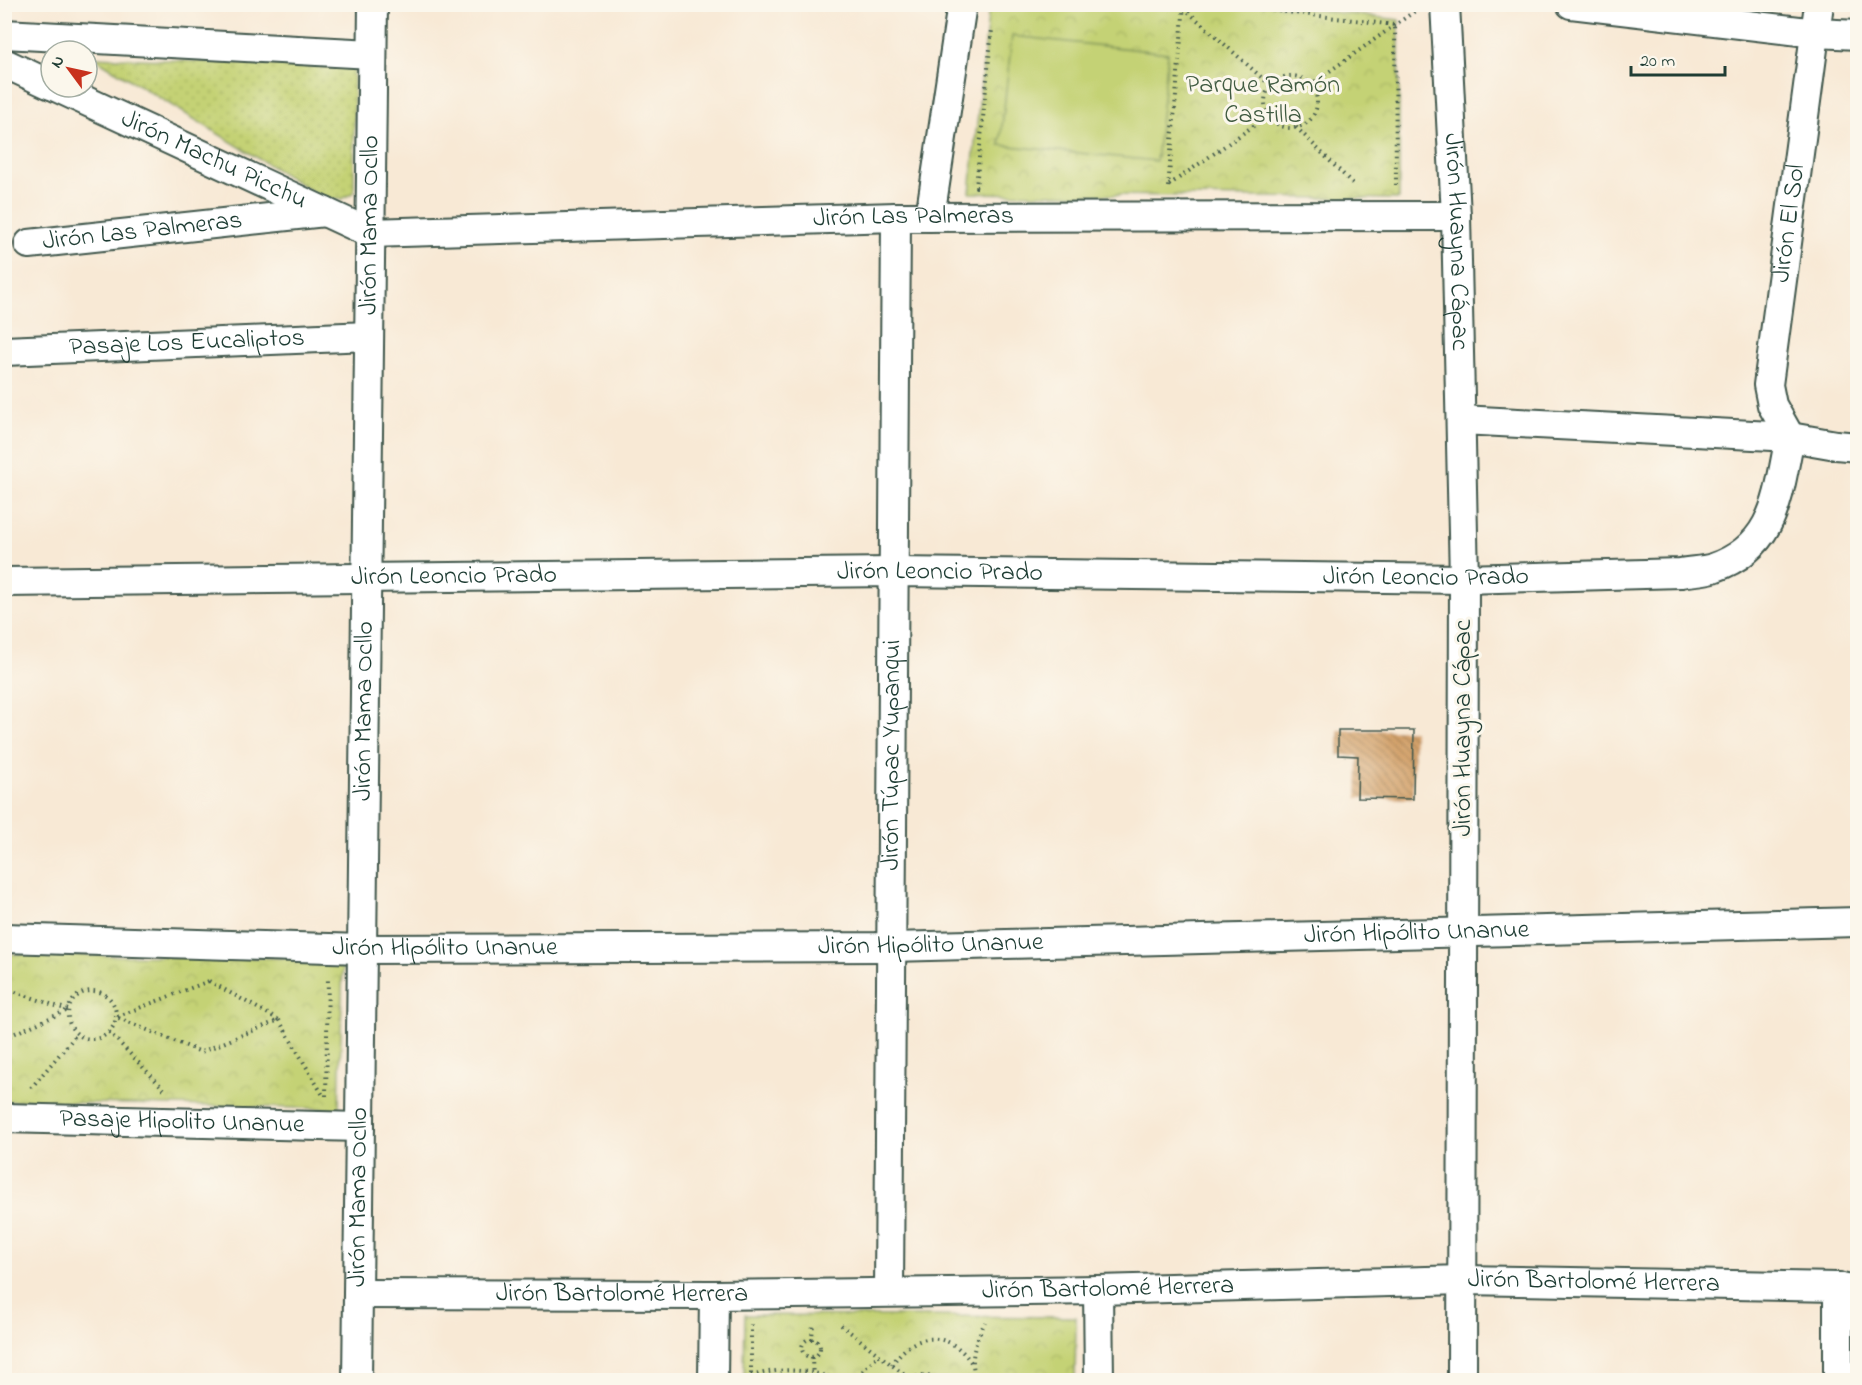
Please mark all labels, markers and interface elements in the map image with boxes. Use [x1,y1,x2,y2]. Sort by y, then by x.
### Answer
north arrow [39,39,99,99]
scale bar [1631,39,1726,77]
text: 20 m [1640,49,1675,75]
text: N [45,51,71,73]
park label: Parque Ramón Castilla [1186,67,1340,135]
street label: Jirón Machu Picchu [114,101,313,220]
street label: Jirón Huayna Cápac [1433,132,1478,351]
street label: Jirón Mama Ocllo [350,135,390,315]
street label: Jirón El Sol [1763,162,1816,285]
street label: Jirón Las Palmeras [813,198,1014,239]
street label: Jirón Las Palmeras [40,202,244,261]
street label: Pasaje Los Eucaliptos [68,320,306,367]
street label: Jirón Leoncio Prado [837,553,1043,593]
street label: Jirón Leoncio Prado [351,557,557,597]
street label: Jirón Leoncio Prado [1323,558,1529,598]
street label: Jirón Huayna Cápac [1445,619,1483,837]
street label: Jirón Mama Ocllo [345,621,385,801]
street label: Jirón Túpac Yupanqui [873,639,912,871]
street label: Jirón Hipólito Unanue [1303,912,1530,955]
street label: Jirón Hipólito Unanue [818,924,1044,966]
street label: Jirón Hipólito Unanue [332,929,558,968]
street label: Pasaje Hipolito Unanue [59,1100,305,1145]
street label: Jirón Mama Ocllo [339,1107,379,1287]
street label: Jirón Bartolomé Herrera [1467,1261,1720,1304]
street label: Jirón Bartolomé Herrera [982,1267,1235,1311]
street label: Jirón Bartolomé Herrera [496,1275,748,1314]

